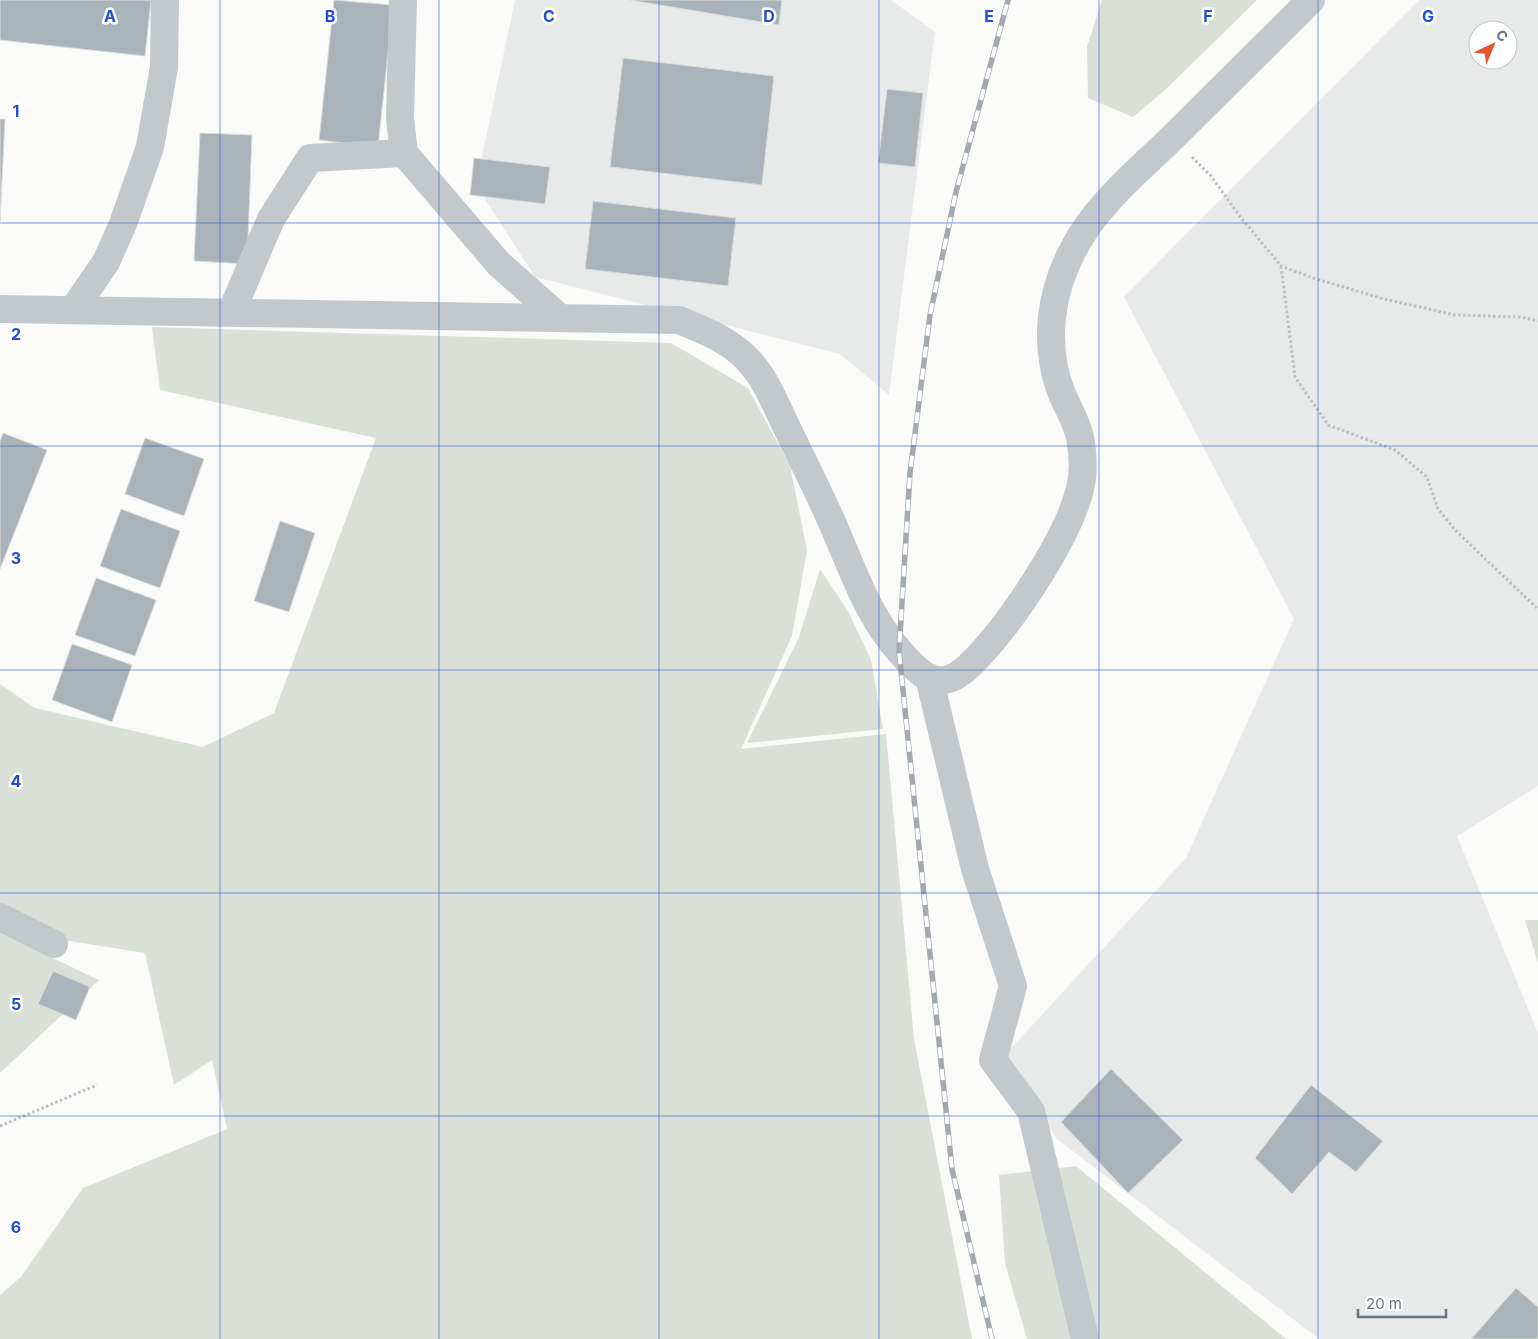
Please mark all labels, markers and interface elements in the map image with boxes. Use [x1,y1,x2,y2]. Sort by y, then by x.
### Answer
text: A [104,6,116,26]
text: B [325,6,335,26]
text: C [543,6,555,26]
text: D [763,6,775,26]
text: E [984,6,994,26]
text: F [1203,6,1213,26]
text: G [1422,6,1434,26]
north arrow [1468,20,1518,70]
text: С [1493,26,1512,45]
text: 1 [13,101,19,121]
text: 2 [11,324,21,344]
text: 3 [11,548,21,568]
text: 4 [11,771,22,791]
text: 5 [11,994,21,1014]
text: 6 [11,1217,21,1237]
scale bar [1358,1286,1446,1318]
text: 20 m [1366,1294,1402,1313]

